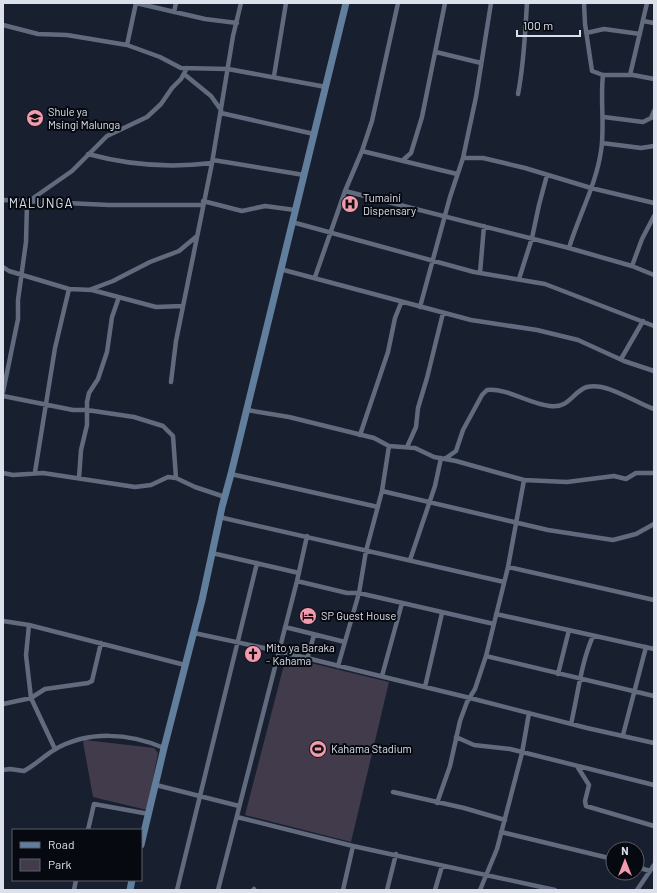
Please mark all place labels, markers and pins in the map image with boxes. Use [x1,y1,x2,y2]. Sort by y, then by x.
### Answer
place label: Shule ya Msingi Malunga [48,105,120,131]
school or university icon: Shule ya Msingi Malunga [25,108,45,128]
place label: Tumaini Dispensary [363,191,416,217]
hospital icon: Tumaini Dispensary [340,194,360,214]
hotel icon: SP Guest House [298,606,318,626]
place label: SP Guest House [321,609,396,622]
place label: Mito ya Baraka - Kahama [266,641,335,667]
church icon: Mito ya Baraka - Kahama [243,644,263,664]
sports icon: Kahama Stadium [308,739,328,759]
place label: Kahama Stadium [331,742,412,755]

